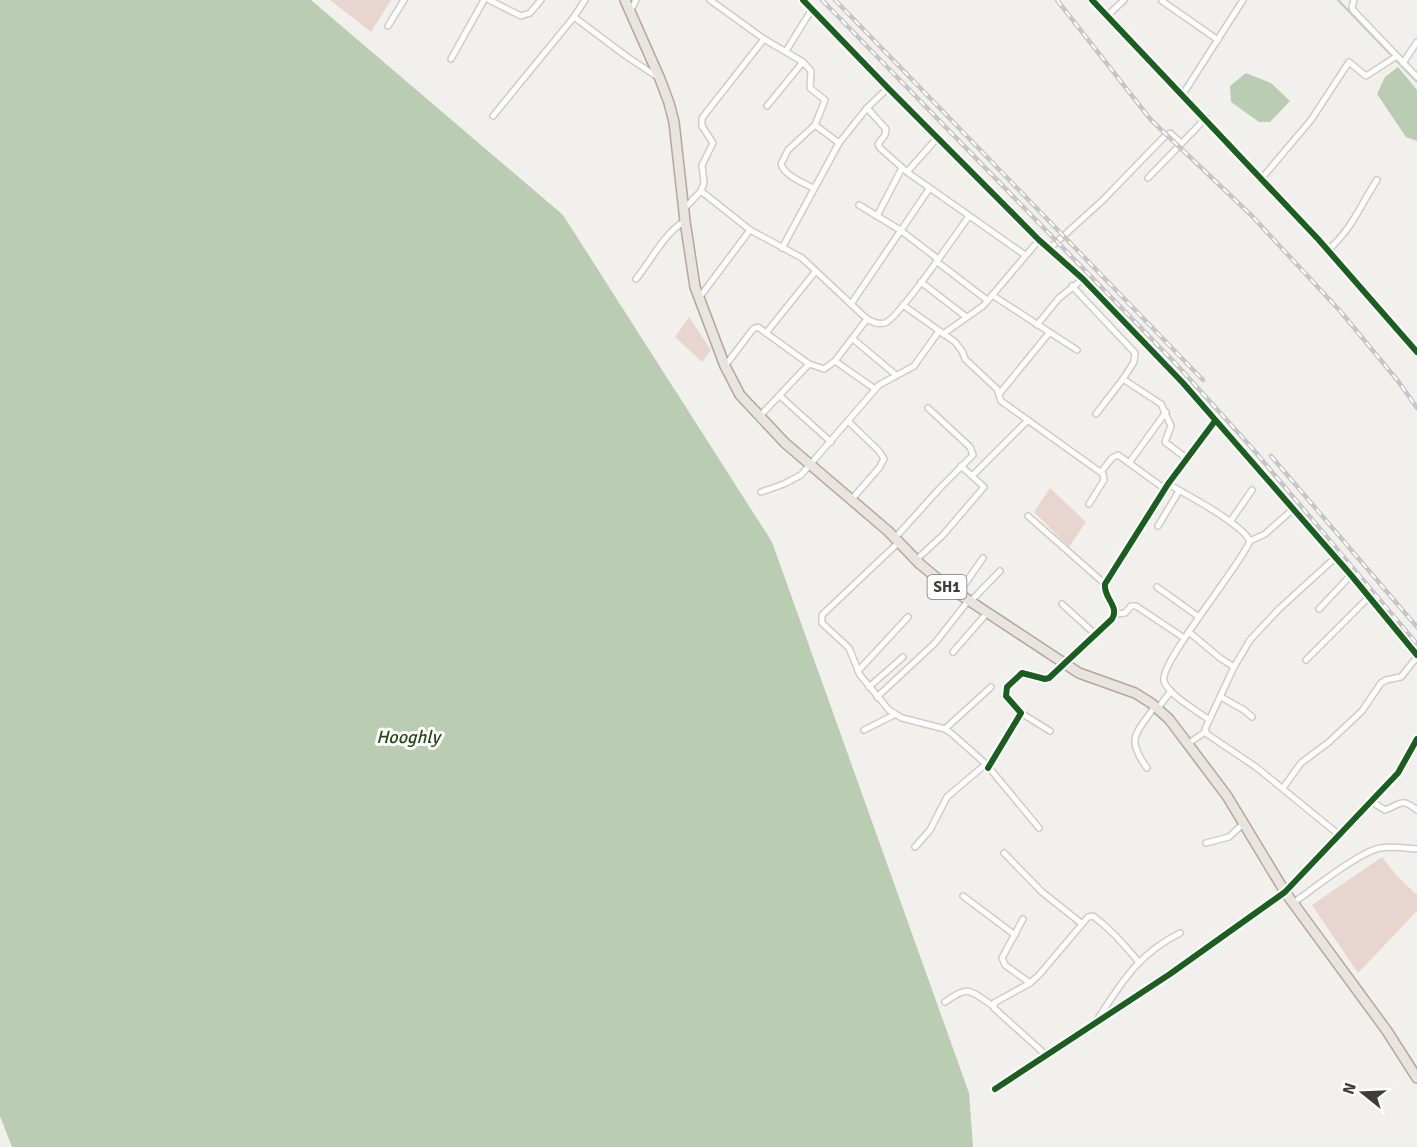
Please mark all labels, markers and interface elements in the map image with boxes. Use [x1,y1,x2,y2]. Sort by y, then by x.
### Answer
road number: SH1 [928,575,966,599]
water label: Hooghly [376,726,442,748]
north arrow [1333,1063,1393,1123]
text: N [1338,1080,1361,1097]

